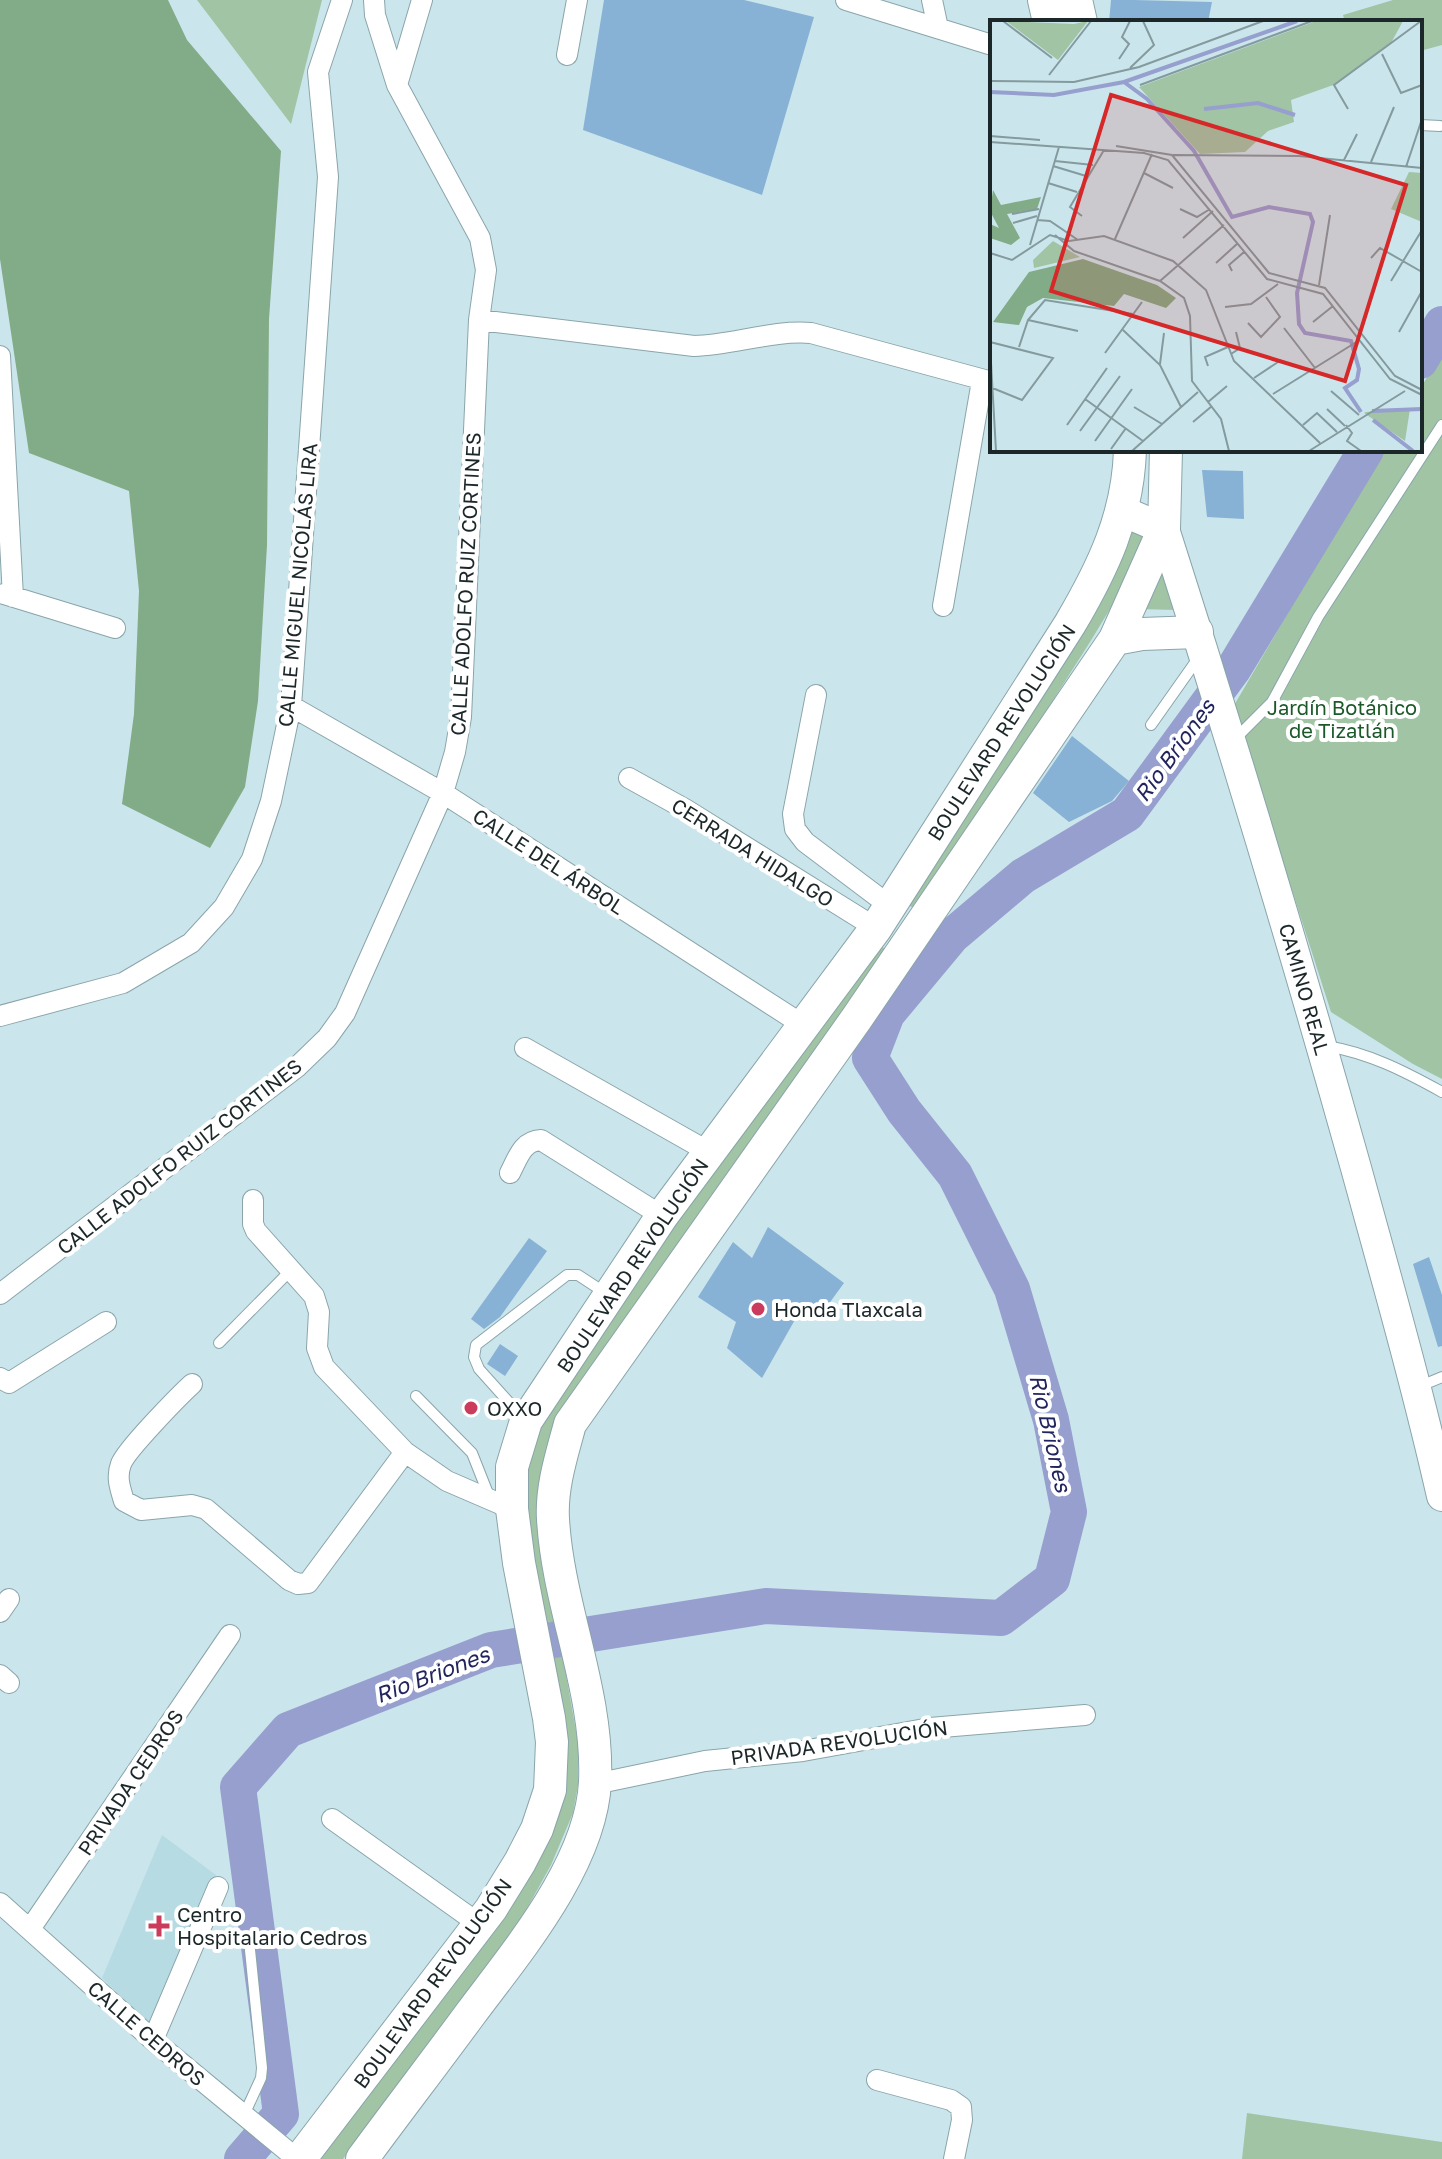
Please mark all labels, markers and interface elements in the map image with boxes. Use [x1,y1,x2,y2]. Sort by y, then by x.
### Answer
inset map [990,20,1422,452]
street label: CALLE ADOLFO RUIZ CORTINES [445,432,485,736]
street label: CALLE MIGUEL NICOLÁS LIRA [273,442,321,728]
street label: BOULEVARD REVOLUCIÓN [922,619,1080,845]
water label: Rio Briones [1128,692,1221,806]
park label: Jardín Botánico de Tizatlán [1267,695,1417,742]
street label: CERRADA HIDALGO [668,792,838,912]
street label: CALLE DEL ÁRBOL [469,803,629,919]
street label: CAMINO REAL [1275,920,1335,1058]
street label: CALLE ADOLFO RUIZ CORTINES [52,1053,306,1259]
street label: BOULEVARD REVOLUCIÓN [551,1153,713,1377]
place label: Honda Tlaxcala [774,1297,923,1321]
marker: Honda Tlaxcala [749,1300,767,1318]
water label: Rio Briones [1024,1372,1078,1496]
place label: OXXO [487,1396,542,1420]
marker: OXXO [462,1399,480,1417]
water label: Rio Briones [371,1639,494,1708]
street label: PRIVADA CEDROS [72,1704,188,1860]
street label: PRIVADA REVOLUCIÓN [729,1715,949,1769]
street label: BOULEVARD REVOLUCIÓN [348,1874,516,2092]
place label: Centro Hospitalario Cedros [177,1902,367,1949]
marker: Centro Hospitalario Cedros [148,1915,170,1937]
street label: CALLE CEDROS [83,1976,211,2090]

